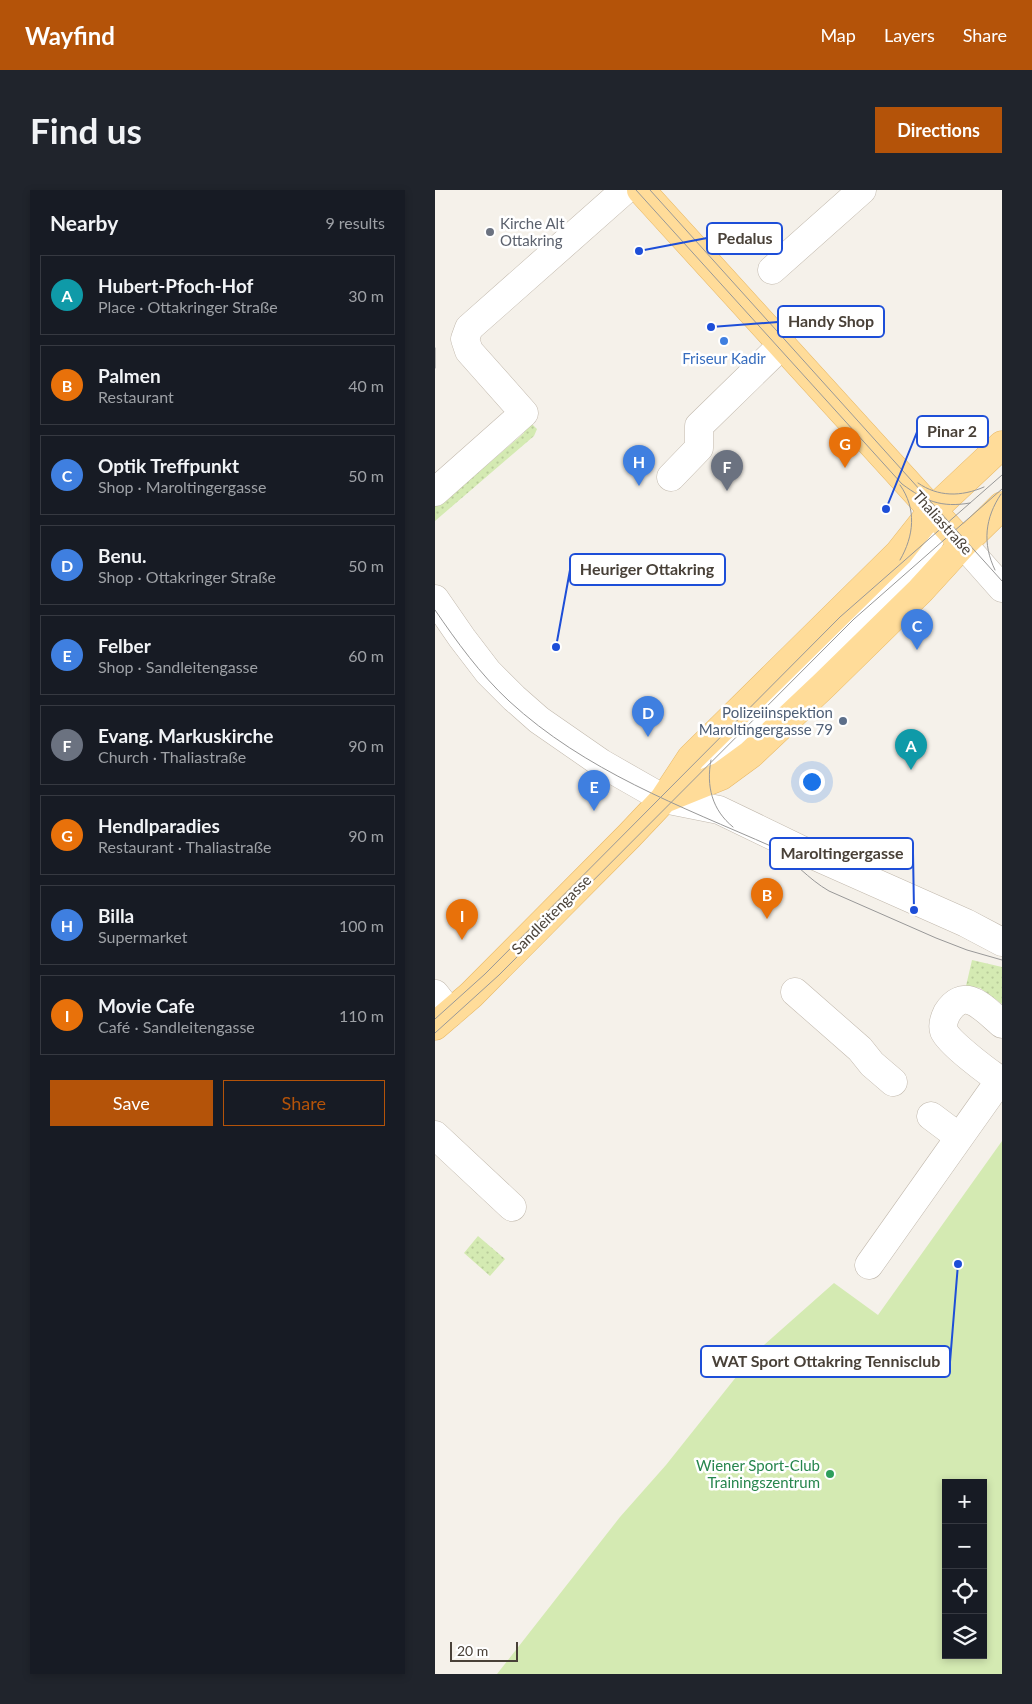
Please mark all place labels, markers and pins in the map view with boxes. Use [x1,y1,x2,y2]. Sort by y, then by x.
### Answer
place label: Kirche Alt Ottakring [500,214,565,249]
callout: Pedalus [707,223,782,254]
marker: Kirche Alt Ottakring [484,226,496,238]
callout: Handy Shop [778,306,884,337]
marker: Friseur Kadir [718,335,730,347]
place label: Friseur Kadir [682,349,766,367]
callout: Pinar 2 [917,416,988,447]
pin: G [829,427,861,468]
pin: H [623,445,655,486]
pin: F [711,450,743,491]
callout: Heuriger Ottakring [570,554,725,585]
pin: C [901,609,933,650]
pin: D [632,696,664,737]
place label: Polizeiinspektion Maroltingergasse 79 [699,703,833,738]
marker: Polizeiinspektion Maroltingergasse 79 [837,715,849,727]
pin: A [895,729,927,770]
pin: E [578,770,610,811]
callout: Maroltingergasse [770,838,913,869]
pin: B [751,878,783,919]
pin: I [446,899,478,940]
callout: WAT Sport Ottakring Tennisclub [701,1346,950,1377]
place label: Wiener Sport-Club Trainingszentrum [696,1456,820,1491]
marker: Wiener Sport-Club Trainingszentrum [824,1468,836,1480]

